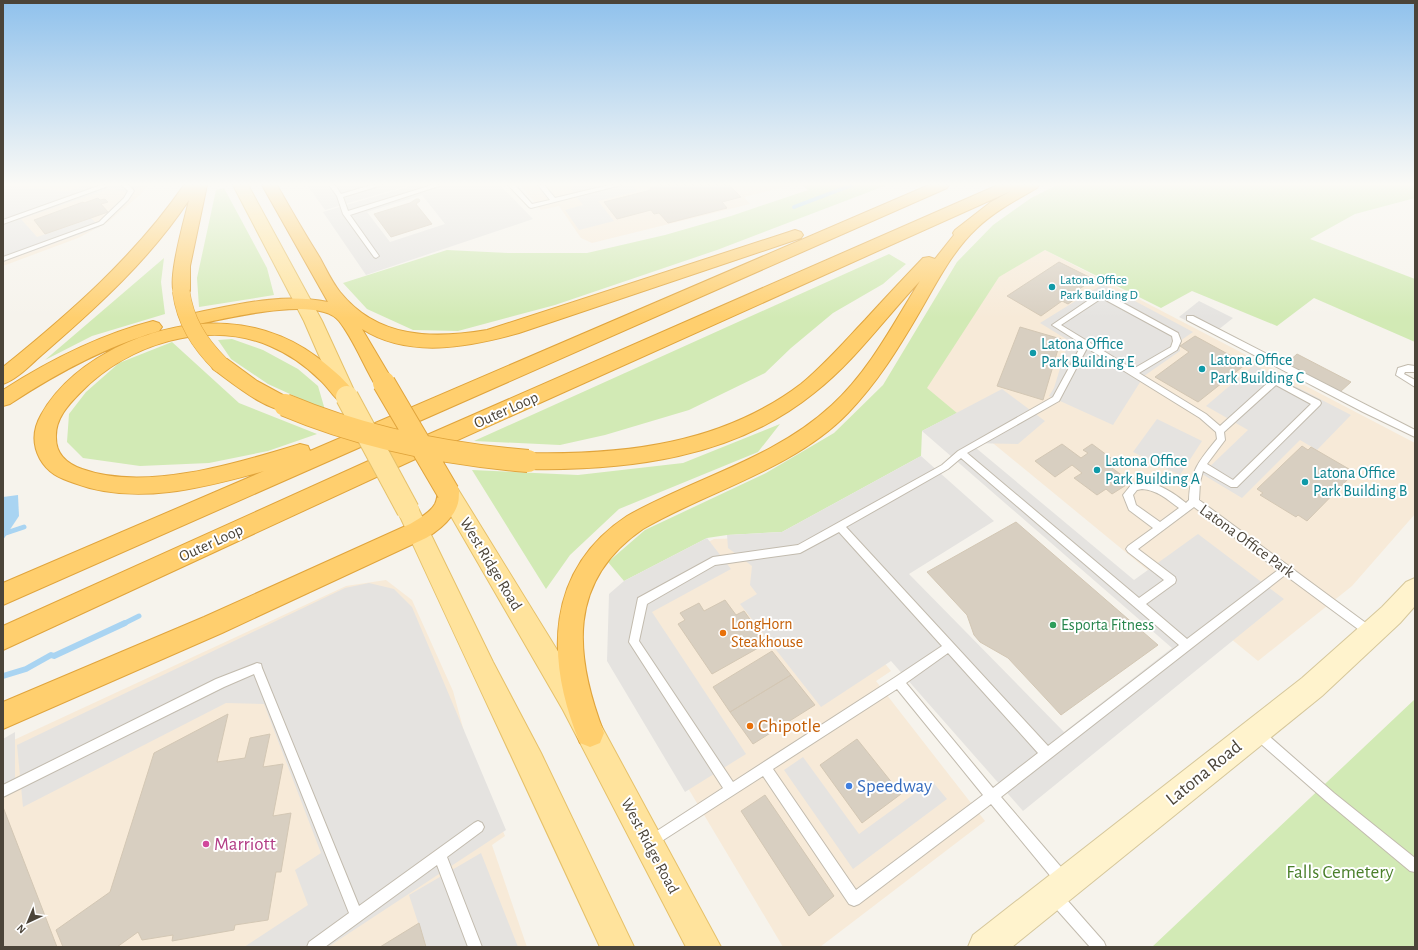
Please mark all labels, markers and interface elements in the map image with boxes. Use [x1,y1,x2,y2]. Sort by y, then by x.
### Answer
place label: Latona Office Park Building D [1060,274,1138,302]
marker: Latona Office Park Building D [1047,282,1057,292]
place label: Latona Office Park Building E [1041,336,1135,370]
marker: Latona Office Park Building E [1028,348,1038,358]
place label: Latona Office Park Building C [1210,352,1304,386]
marker: Latona Office Park Building C [1197,364,1207,374]
street label: Outer Loop [471,389,541,431]
place label: Latona Office Park Building A [1105,453,1200,487]
marker: Latona Office Park Building A [1092,465,1102,475]
place label: Latona Office Park Building B [1313,465,1407,499]
marker: Latona Office Park Building B [1300,477,1310,487]
street label: Latona Office Park [1197,501,1298,581]
street label: West Ridge Road [457,515,525,613]
street label: Outer Loop [176,521,246,565]
place label: LongHorn Steakhouse [731,616,803,650]
place label: Esporta Fitness [1061,617,1154,633]
marker: Esporta Fitness [1048,620,1058,630]
marker: LongHorn Steakhouse [718,628,728,638]
place label: Chipotle [758,717,821,736]
marker: Chipotle [745,721,755,731]
street label: Latona Road [1163,737,1246,809]
place label: Speedway [857,777,932,796]
marker: Speedway [844,781,854,791]
street label: West Ridge Road [618,796,682,896]
place label: Marriott [214,835,276,854]
marker: Marriott [201,839,211,849]
park label: Falls Cemetery [1286,863,1394,882]
north arrow [8,902,48,942]
text: N [15,922,28,935]

